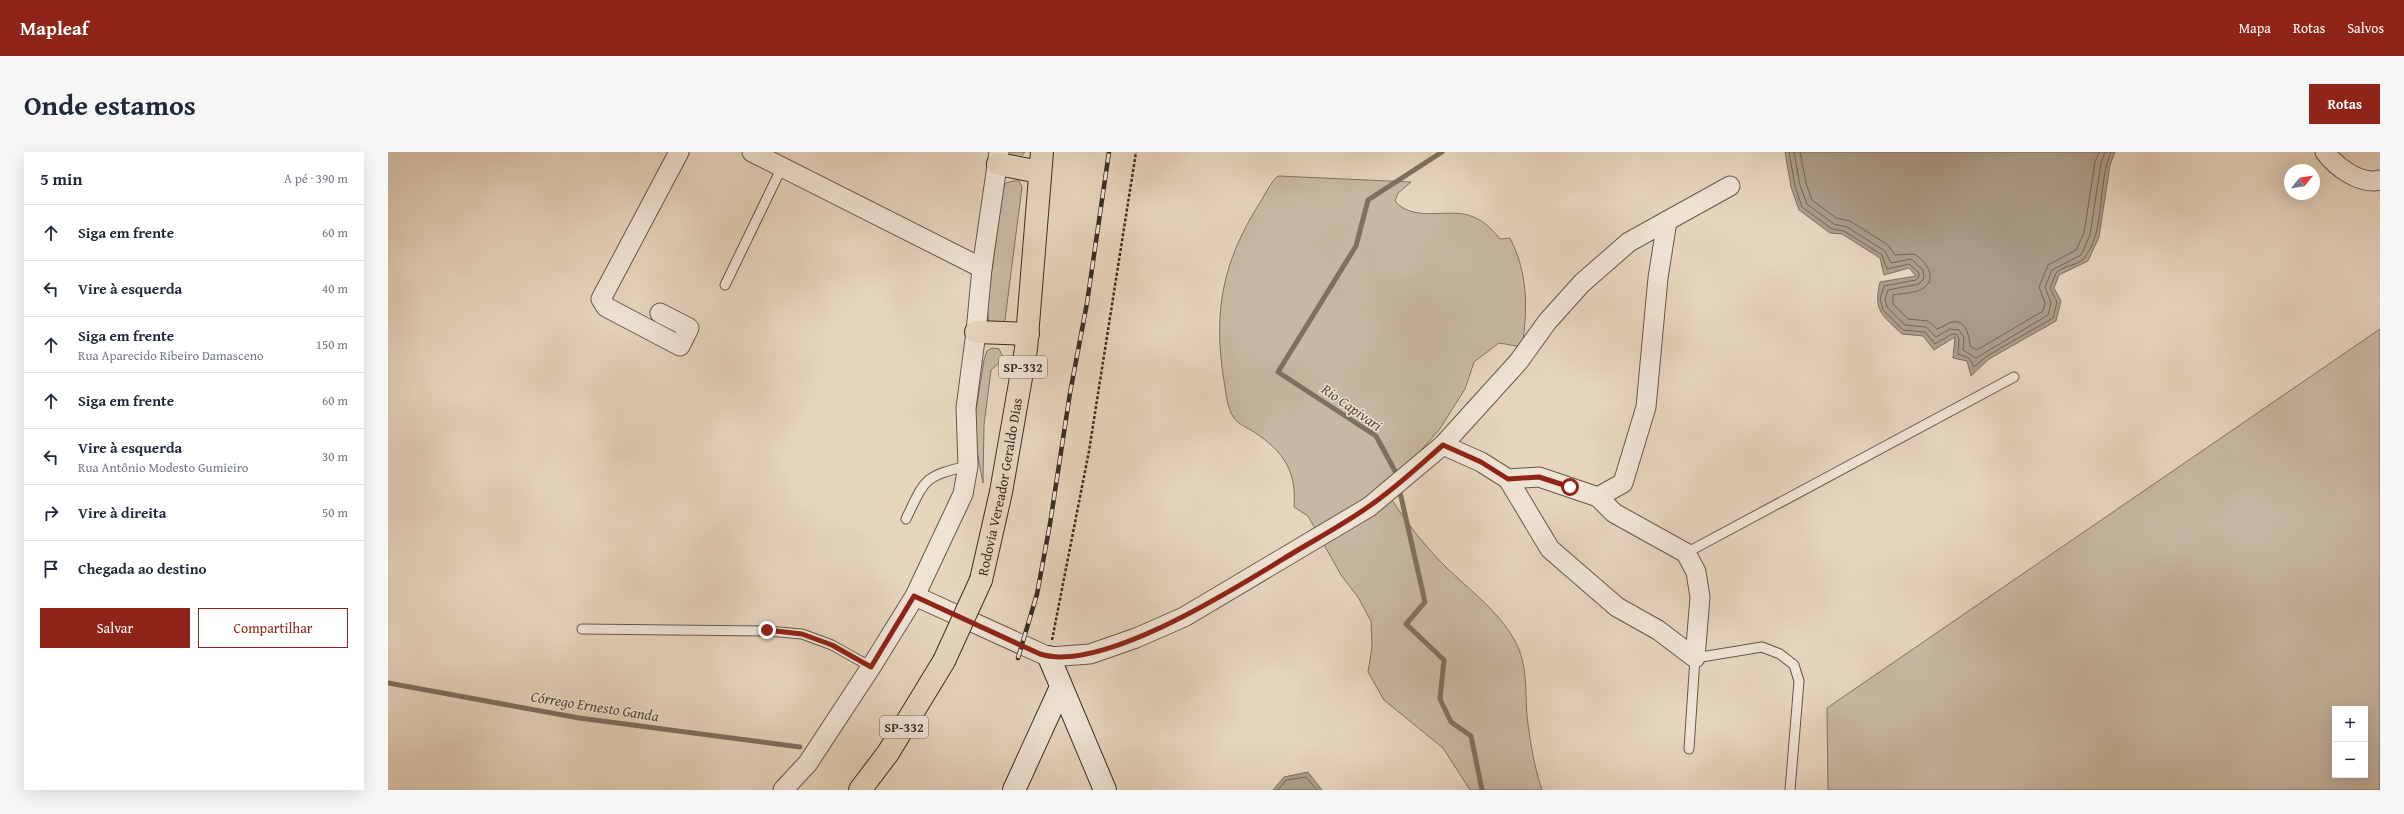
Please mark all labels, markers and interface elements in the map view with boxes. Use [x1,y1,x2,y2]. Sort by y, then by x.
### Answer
text: Mapleaf [20,14,89,42]
text: Mapa [2239,18,2271,38]
text: Rotas [2293,18,2325,38]
text: Salvos [2347,18,2384,38]
text: Onde estamos [24,84,196,125]
button: Rotas [2309,84,2380,124]
north arrow [2284,164,2320,200]
text: 5 min [40,166,82,191]
text: A pé · 390 m [284,169,348,188]
icon: ahead [40,222,62,244]
text: Siga em frente [78,222,174,243]
text: 60 m [322,223,348,242]
icon: left [40,278,62,300]
text: Vire à esquerda [78,278,182,299]
text: 40 m [322,279,348,298]
text: Siga em frente [78,325,174,346]
icon: ahead [40,334,62,356]
text: 150 m [316,335,348,354]
text: Rua Aparecido Ribeiro Damasceno [78,346,264,365]
road number: SP-332 [999,356,1047,378]
water label: Rio Capivari [1317,378,1387,436]
icon: ahead [40,390,62,412]
text: Siga em frente [78,390,174,411]
text: 60 m [322,391,348,410]
street label: Rodovia Vereador Geraldo Dias [972,397,1027,578]
text: Vire à esquerda [78,437,182,458]
icon: left [40,446,62,468]
text: 30 m [322,447,348,466]
text: Rua Antônio Modesto Gumieiro [78,458,248,477]
route start [1561,478,1579,496]
icon: right [40,502,62,524]
text: Vire à direita [78,502,166,523]
text: 50 m [322,503,348,522]
icon: arrive [40,558,62,580]
text: Chegada ao destino [78,558,206,579]
button: Salvar [40,608,190,648]
button: Compartilhar [198,608,348,648]
route end [758,621,776,639]
water label: Córrego Ernesto Ganda [529,686,661,727]
map controls [2332,706,2368,778]
button: + [2332,706,2368,742]
road number: SP-332 [880,716,928,738]
button: − [2332,742,2368,778]

